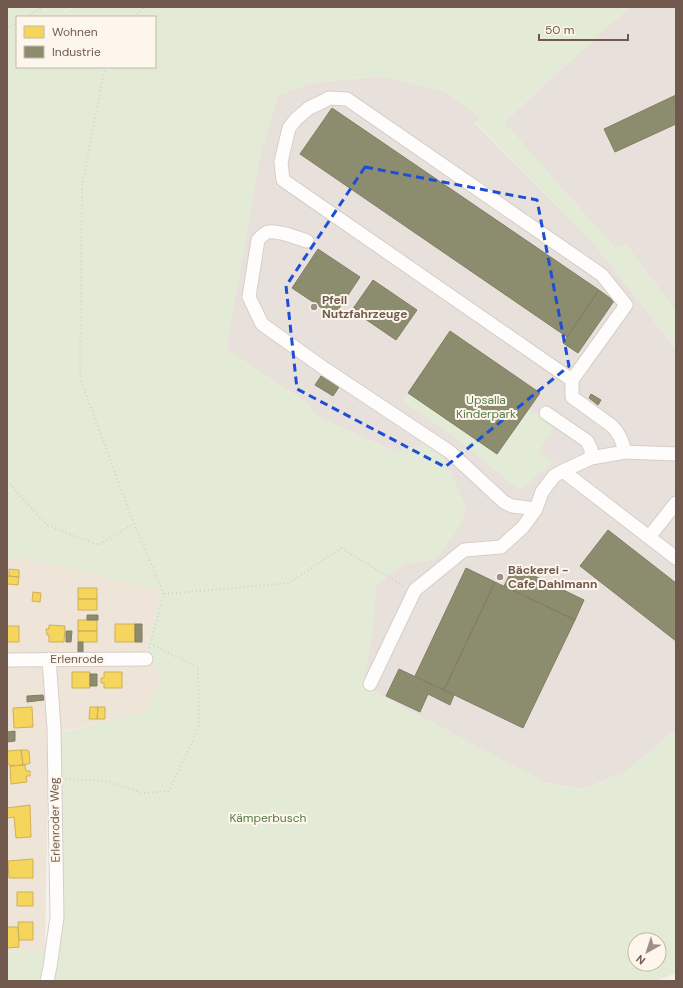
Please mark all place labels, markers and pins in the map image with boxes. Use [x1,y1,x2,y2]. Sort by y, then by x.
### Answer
place label: Pfeil Nutzfahrzeuge [322,292,407,322]
marker: Pfeil Nutzfahrzeuge [309,302,319,312]
place label: Bäckerei - Cafe Dahlmann [508,562,597,592]
marker: Bäckerei - Cafe Dahlmann [495,572,505,582]

